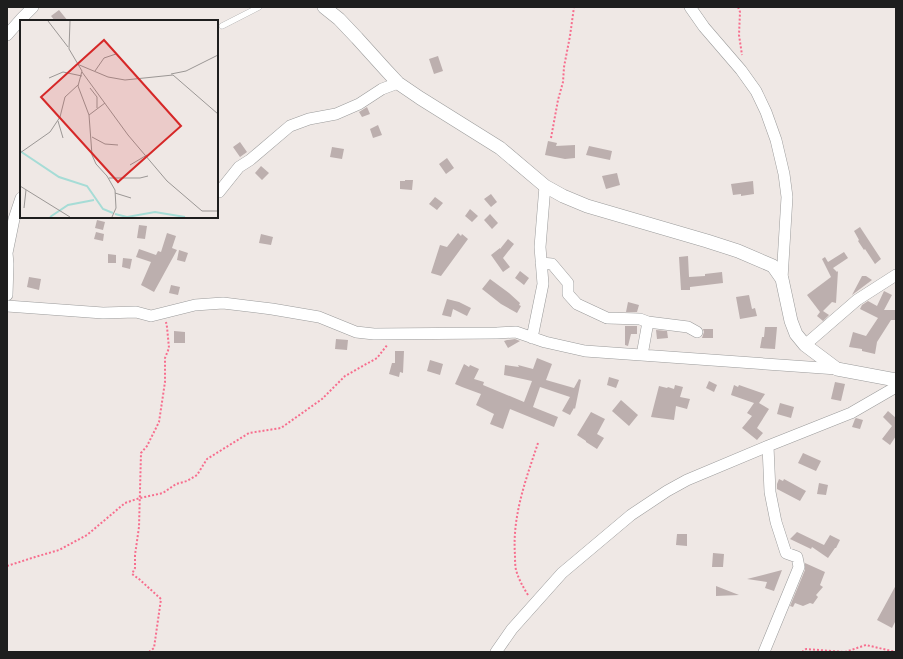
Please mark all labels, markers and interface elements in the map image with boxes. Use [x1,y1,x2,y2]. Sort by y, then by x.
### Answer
inset map [20,20,218,218]

